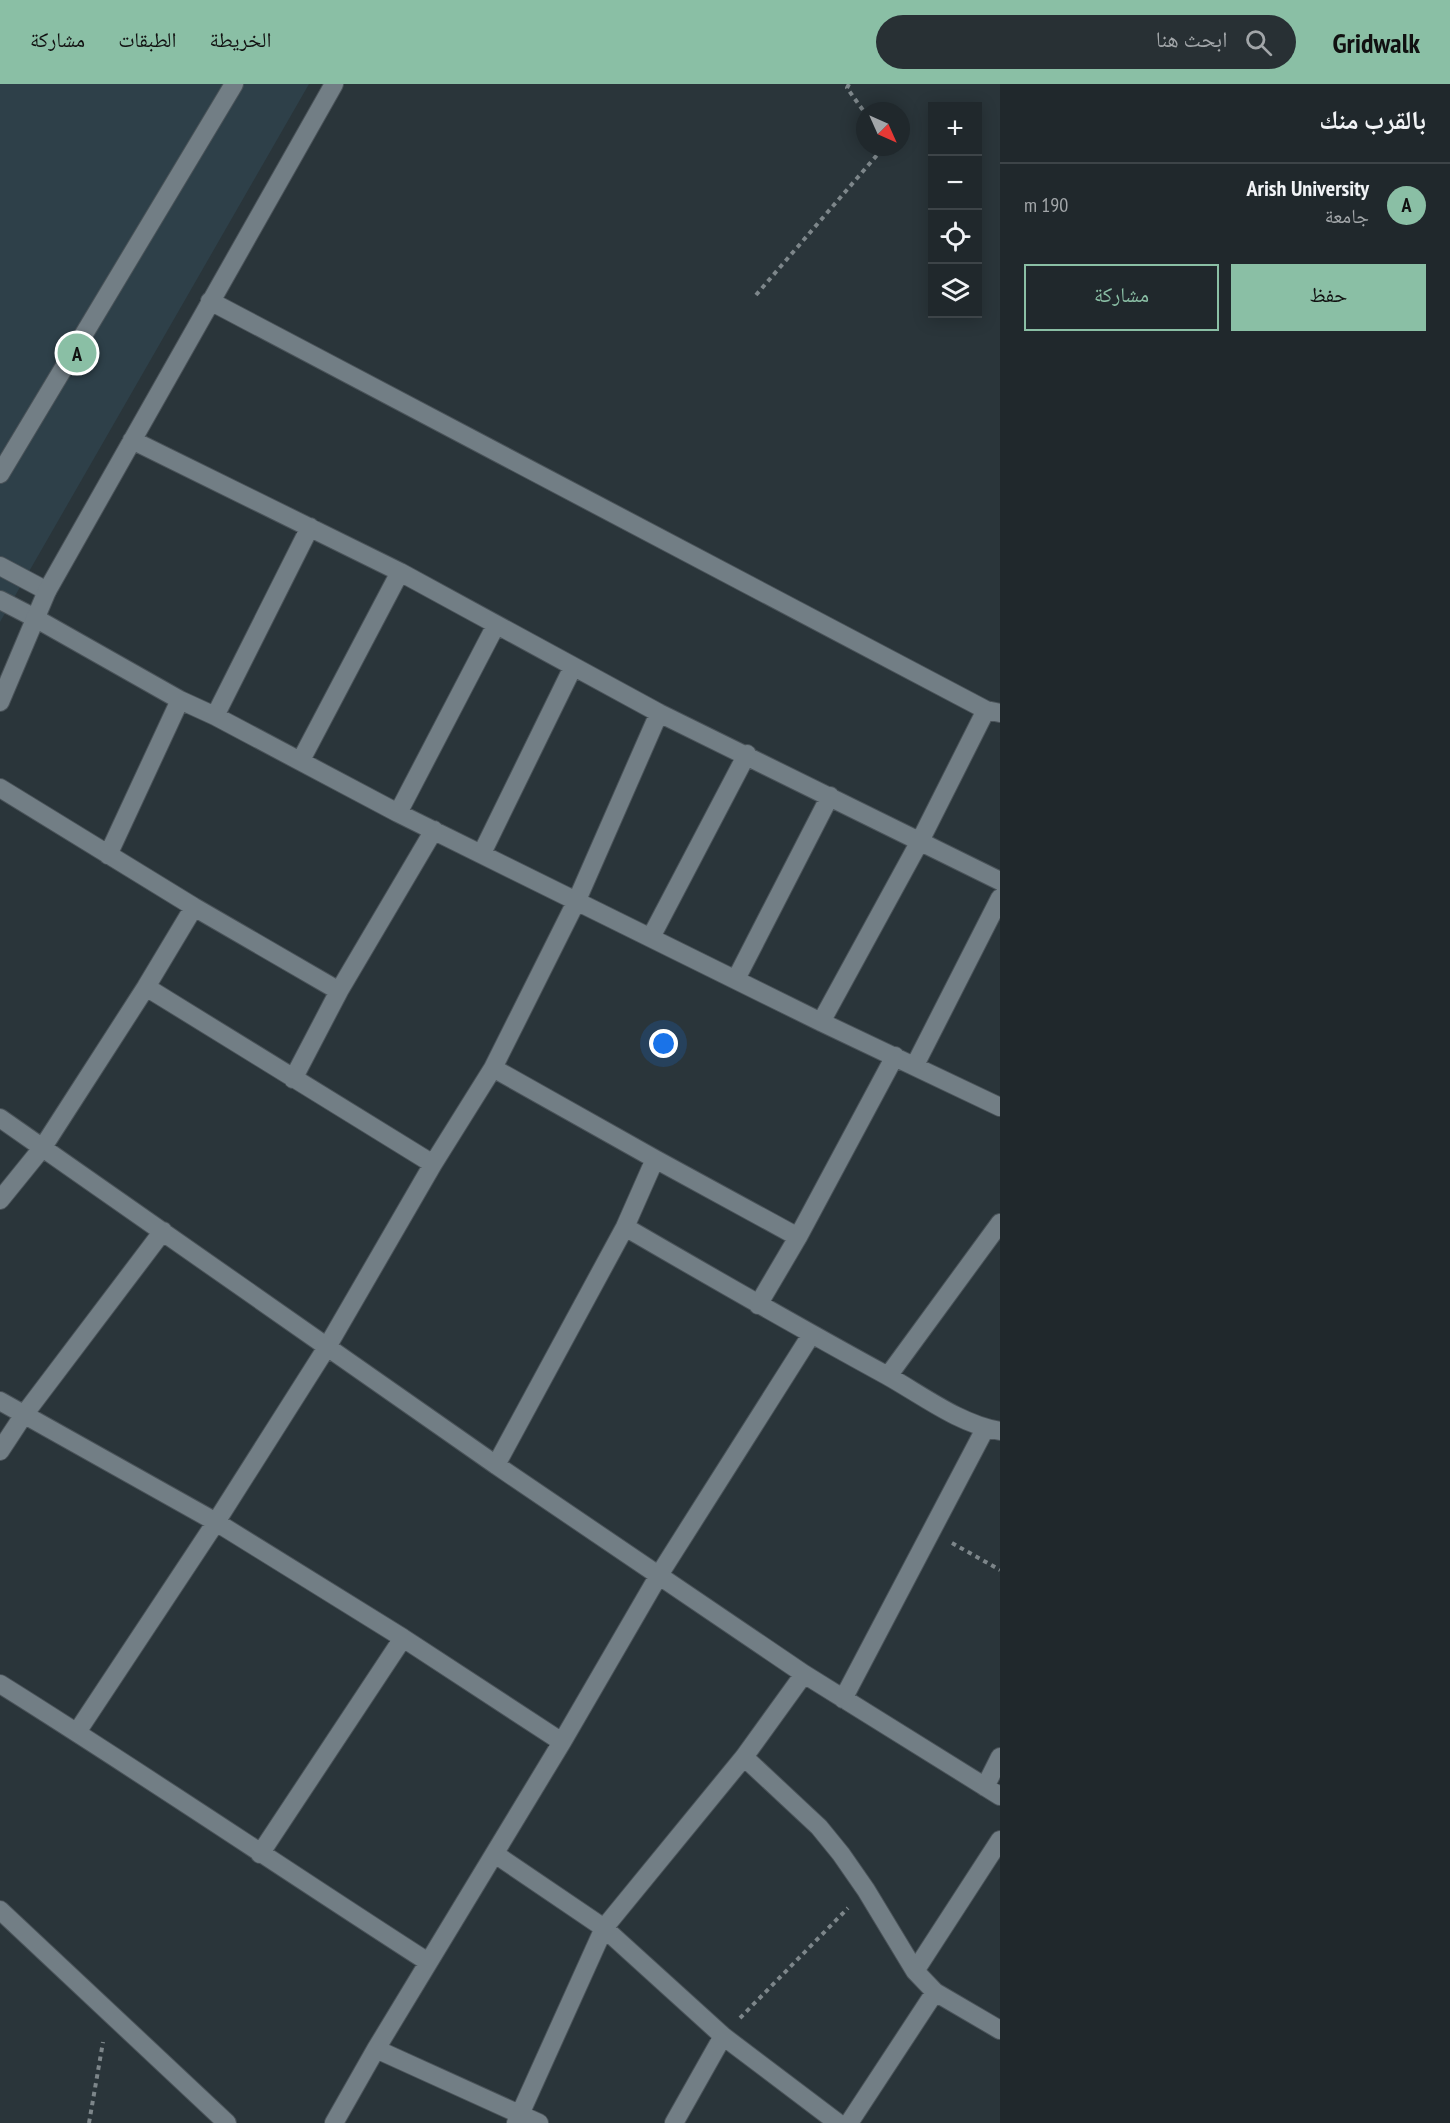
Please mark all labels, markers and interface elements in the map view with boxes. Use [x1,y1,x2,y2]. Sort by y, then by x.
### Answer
search box [876,15,1296,69]
text: Gridwalk [1332,24,1420,61]
text: ابحث هنا [1156,25,1227,53]
text: مشاركة [30,26,85,53]
text: الطبقات [118,26,177,53]
text: الخريطة [210,26,271,53]
icon: search [1242,26,1275,59]
north arrow [856,102,910,156]
map controls [928,102,982,318]
button: + [928,102,982,156]
text: بالقرب منك [1319,103,1426,136]
button: − [928,156,982,210]
text: Arish University [1246,174,1369,202]
text: 190 m [1024,192,1068,218]
text: A [1401,192,1412,218]
text: جامعة [1325,203,1369,229]
button: locate [928,210,982,264]
button: layers [928,264,982,318]
button: مشاركة [1024,264,1219,331]
button: حفظ [1231,264,1426,331]
pin: A [58,330,97,376]
your location [649,1029,678,1058]

